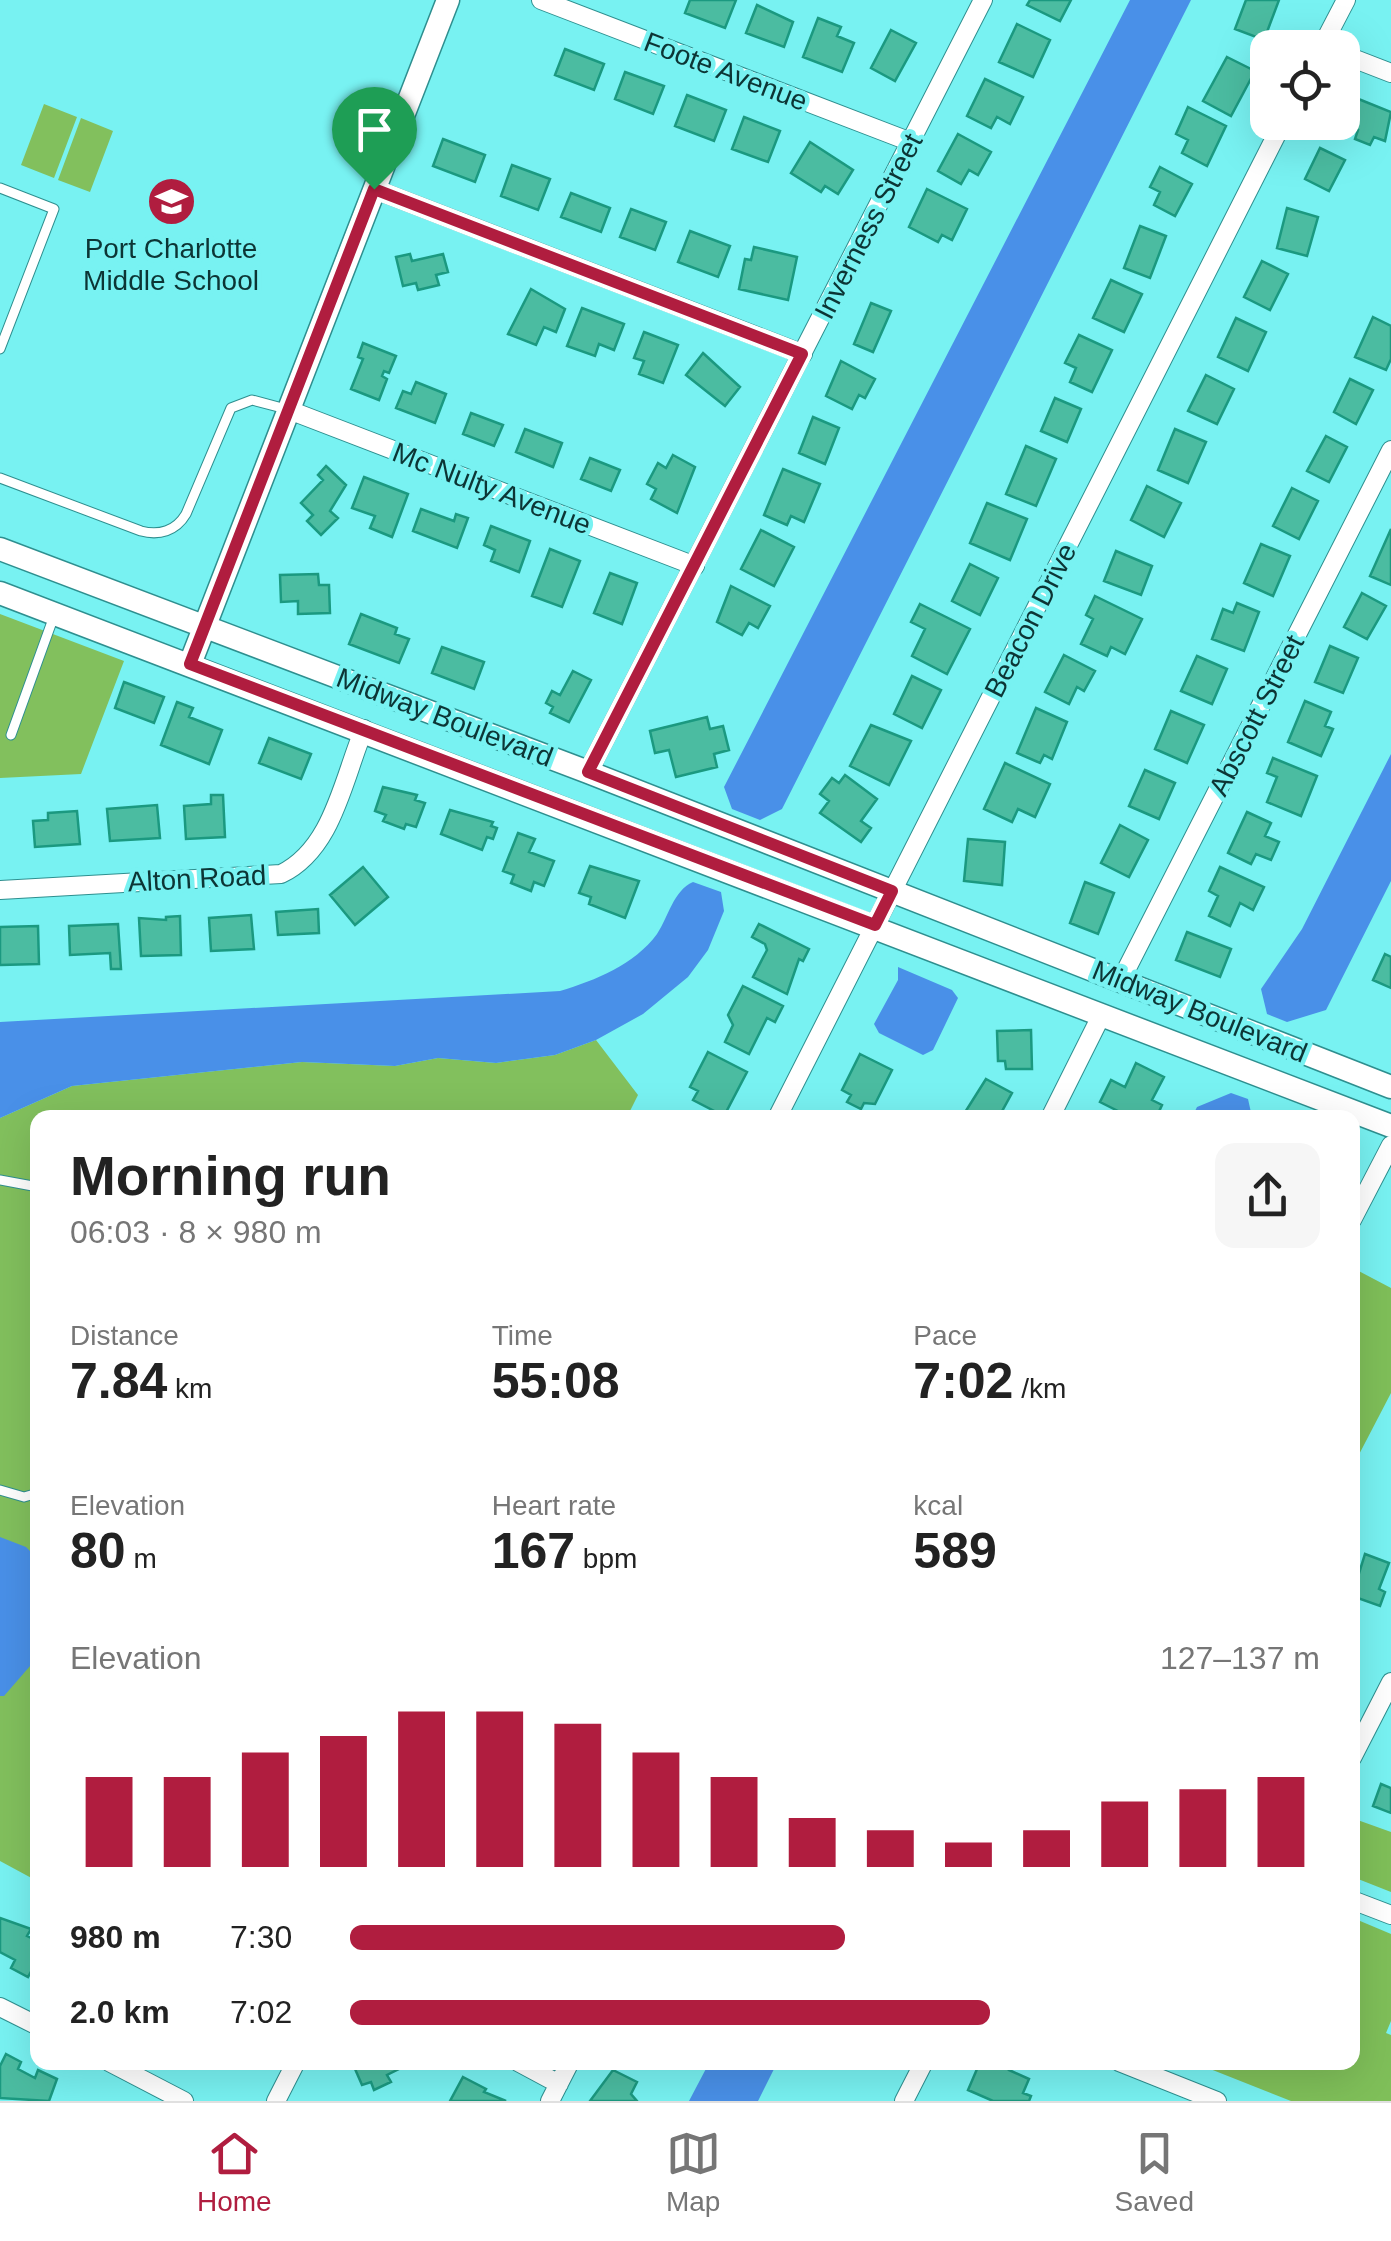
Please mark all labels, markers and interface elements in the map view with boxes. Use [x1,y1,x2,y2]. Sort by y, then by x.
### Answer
street label: Foote Avenue [640,26,812,117]
map controls [1250,30,1360,140]
button: locate [1250,30,1360,140]
pin [332,87,417,190]
icon: arrive [347,102,402,157]
street label: Inverness Street [808,128,929,324]
school or university icon: Port Charlotte Middle School [145,175,197,227]
place label: Port Charlotte Middle School [83,233,259,296]
street label: Mc Nulty Avenue [388,436,595,540]
street label: Beacon Drive [978,538,1082,702]
street label: Abscott Street [1203,630,1310,801]
street label: Midway Boulevard [332,662,557,773]
street label: Alton Road [127,859,267,898]
street label: Midway Boulevard [1088,954,1312,1069]
button: share [1215,1143,1320,1248]
text: Morning run [70,1145,391,1207]
text: 06:03 · 8 × 980 m [70,1214,322,1250]
text: Distance [70,1320,179,1351]
text: Time [492,1320,553,1351]
text: Pace [913,1320,977,1351]
text: 7.84 [70,1353,167,1409]
text: 55:08 [492,1353,620,1409]
text: 7:02 [913,1353,1013,1409]
text: km [167,1373,212,1404]
text: /km [1013,1373,1066,1404]
text: Elevation [70,1490,185,1521]
text: Heart rate [492,1490,616,1521]
text: kcal [913,1490,963,1521]
text: 80 [70,1523,126,1579]
text: 167 [492,1523,575,1579]
text: 589 [913,1523,997,1579]
text: m [126,1543,157,1574]
text: bpm [575,1543,637,1574]
text: Elevation [70,1640,202,1676]
text: 127–137 m [1160,1640,1320,1676]
text: 980 m [70,1919,161,1955]
text: 7:30 [230,1919,292,1955]
text: 2.0 km [70,1994,170,2030]
text: 7:02 [230,1994,292,2030]
tab: Home [197,2126,272,2218]
tab: Map [666,2126,721,2218]
tab: Saved [1115,2126,1194,2218]

